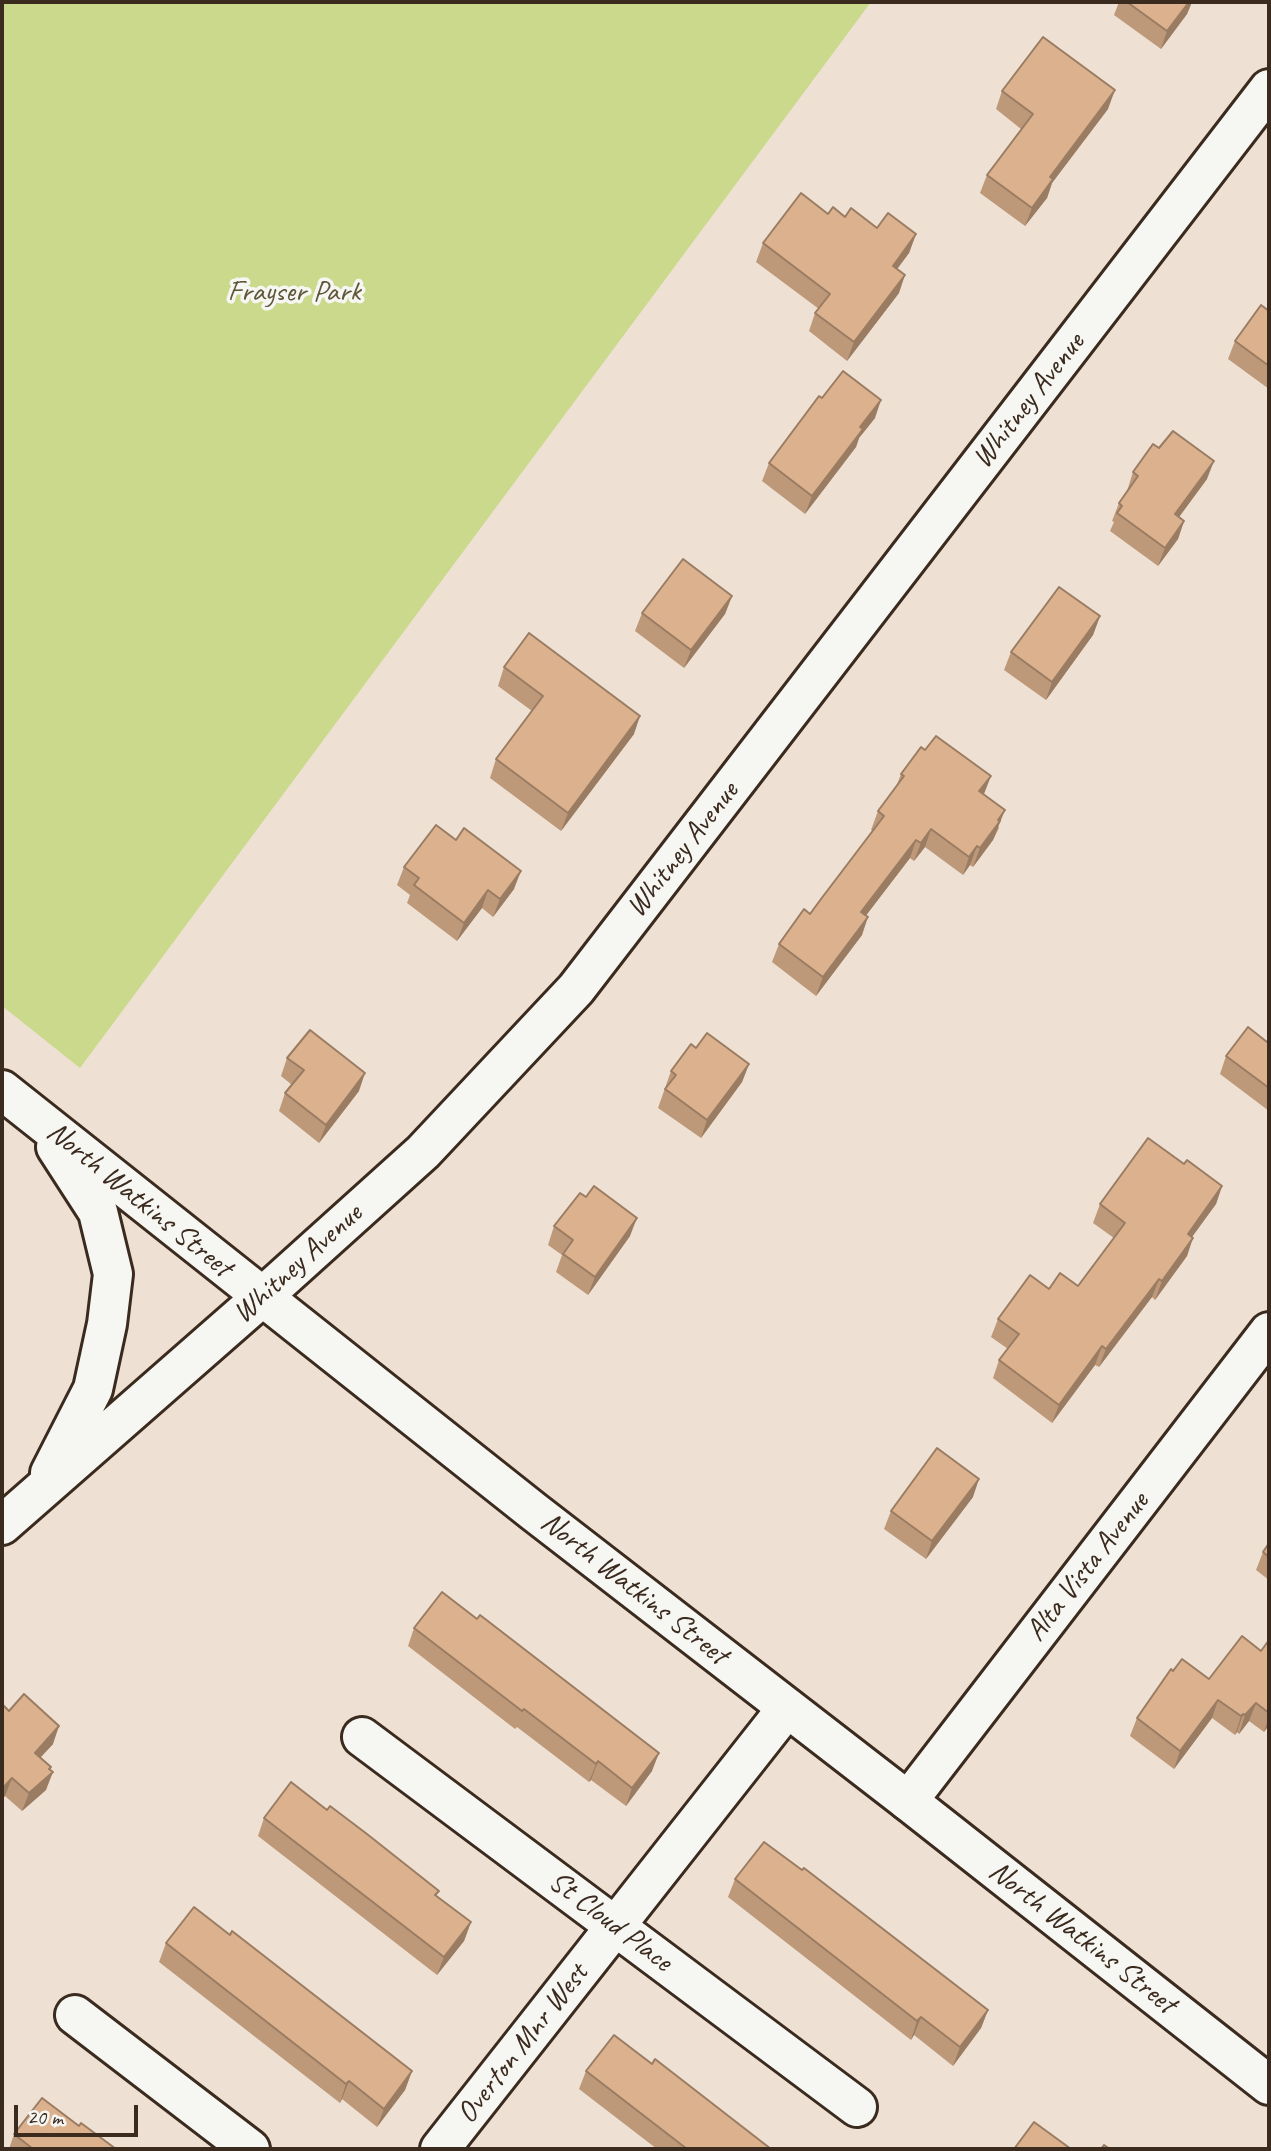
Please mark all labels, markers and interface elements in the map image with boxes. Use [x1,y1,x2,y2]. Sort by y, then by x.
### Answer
park label: Frayser Park [228,274,360,310]
street label: Whitney Avenue [965,326,1093,476]
street label: Whitney Avenue [619,775,747,925]
street label: North Watkins Street [39,1114,239,1286]
street label: Whitney Avenue [226,1197,370,1331]
street label: Alta Vista Avenue [1019,1485,1157,1649]
street label: North Watkins Street [533,1505,735,1673]
street label: North Watkins Street [981,1854,1183,2022]
street label: St Cloud Place [541,1864,679,1980]
street label: Overton Mnr West [450,1957,596,2131]
scale bar [18,2092,142,2136]
text: 20 m [27,2104,63,2130]

